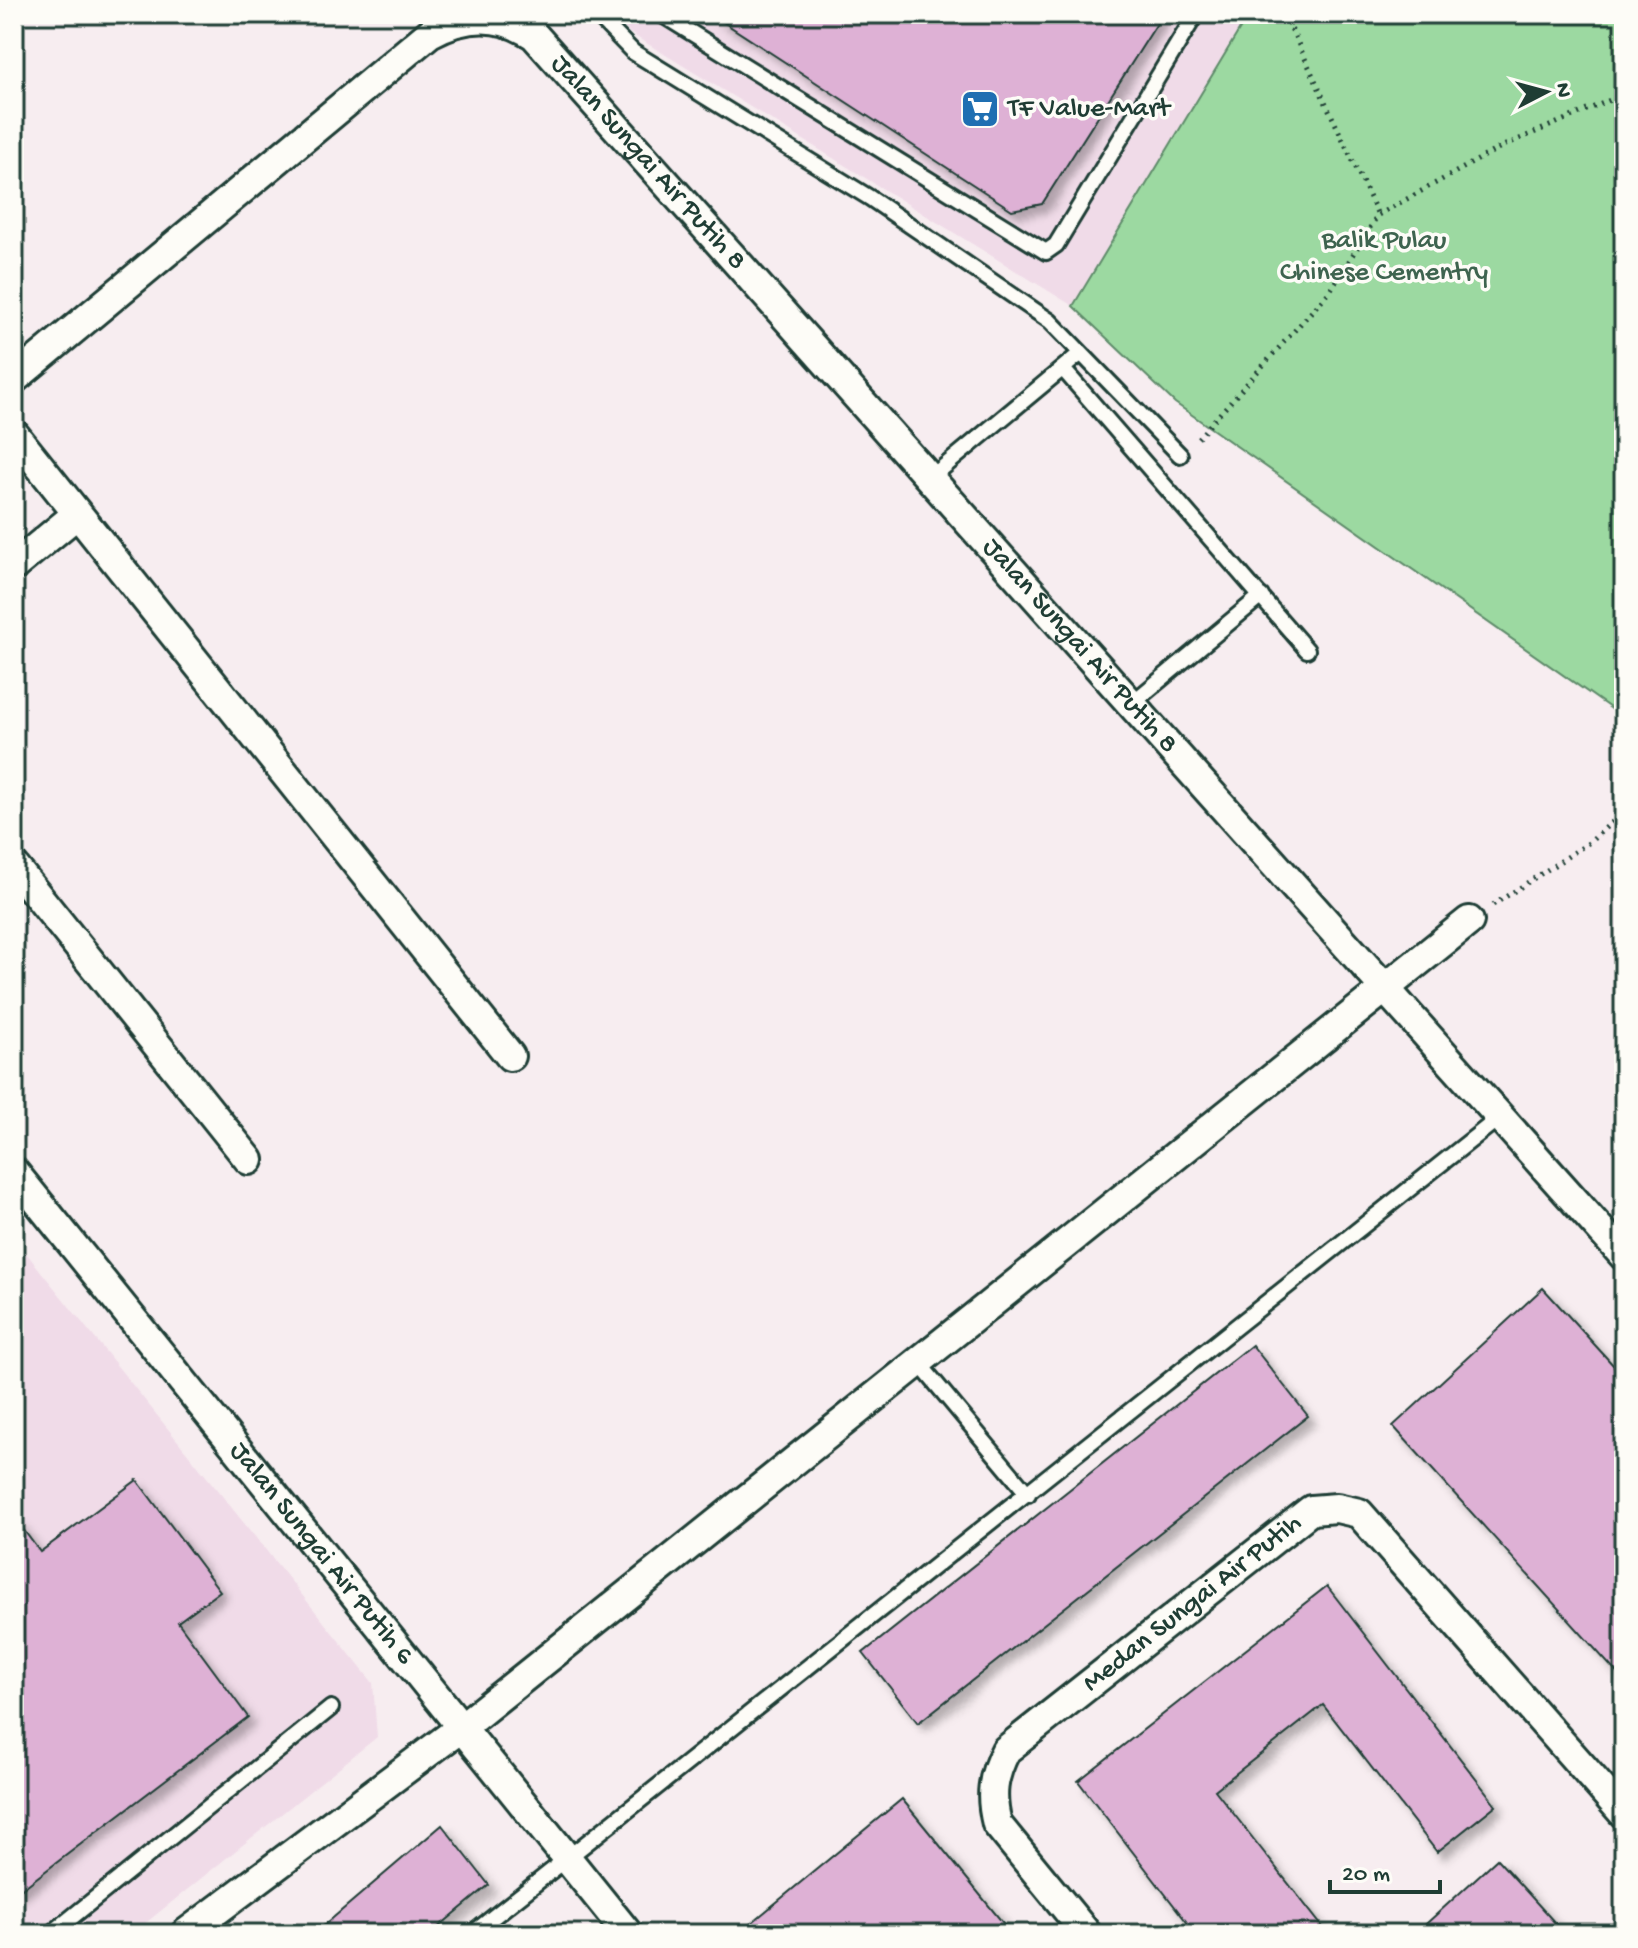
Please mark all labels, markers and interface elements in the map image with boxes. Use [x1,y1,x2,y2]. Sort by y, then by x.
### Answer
street label: Jalan Sungai Air Putih 8 [543,48,753,277]
north arrow [1506,52,1586,132]
text: N [1548,82,1576,99]
supermarket icon: TF Value-Mart [959,88,1001,130]
place label: TF Value-Mart [1006,93,1172,126]
park label: Balik Pulau Chinese Cementry [1280,225,1488,290]
street label: Jalan Sungai Air Putih 8 [975,531,1184,761]
street label: Jalan Sungai Air Putih 6 [222,1435,422,1672]
street label: Medan Sungai Air Putih [1076,1507,1309,1700]
scale bar [1330,1844,1440,1894]
text: 20 m [1342,1861,1390,1890]

